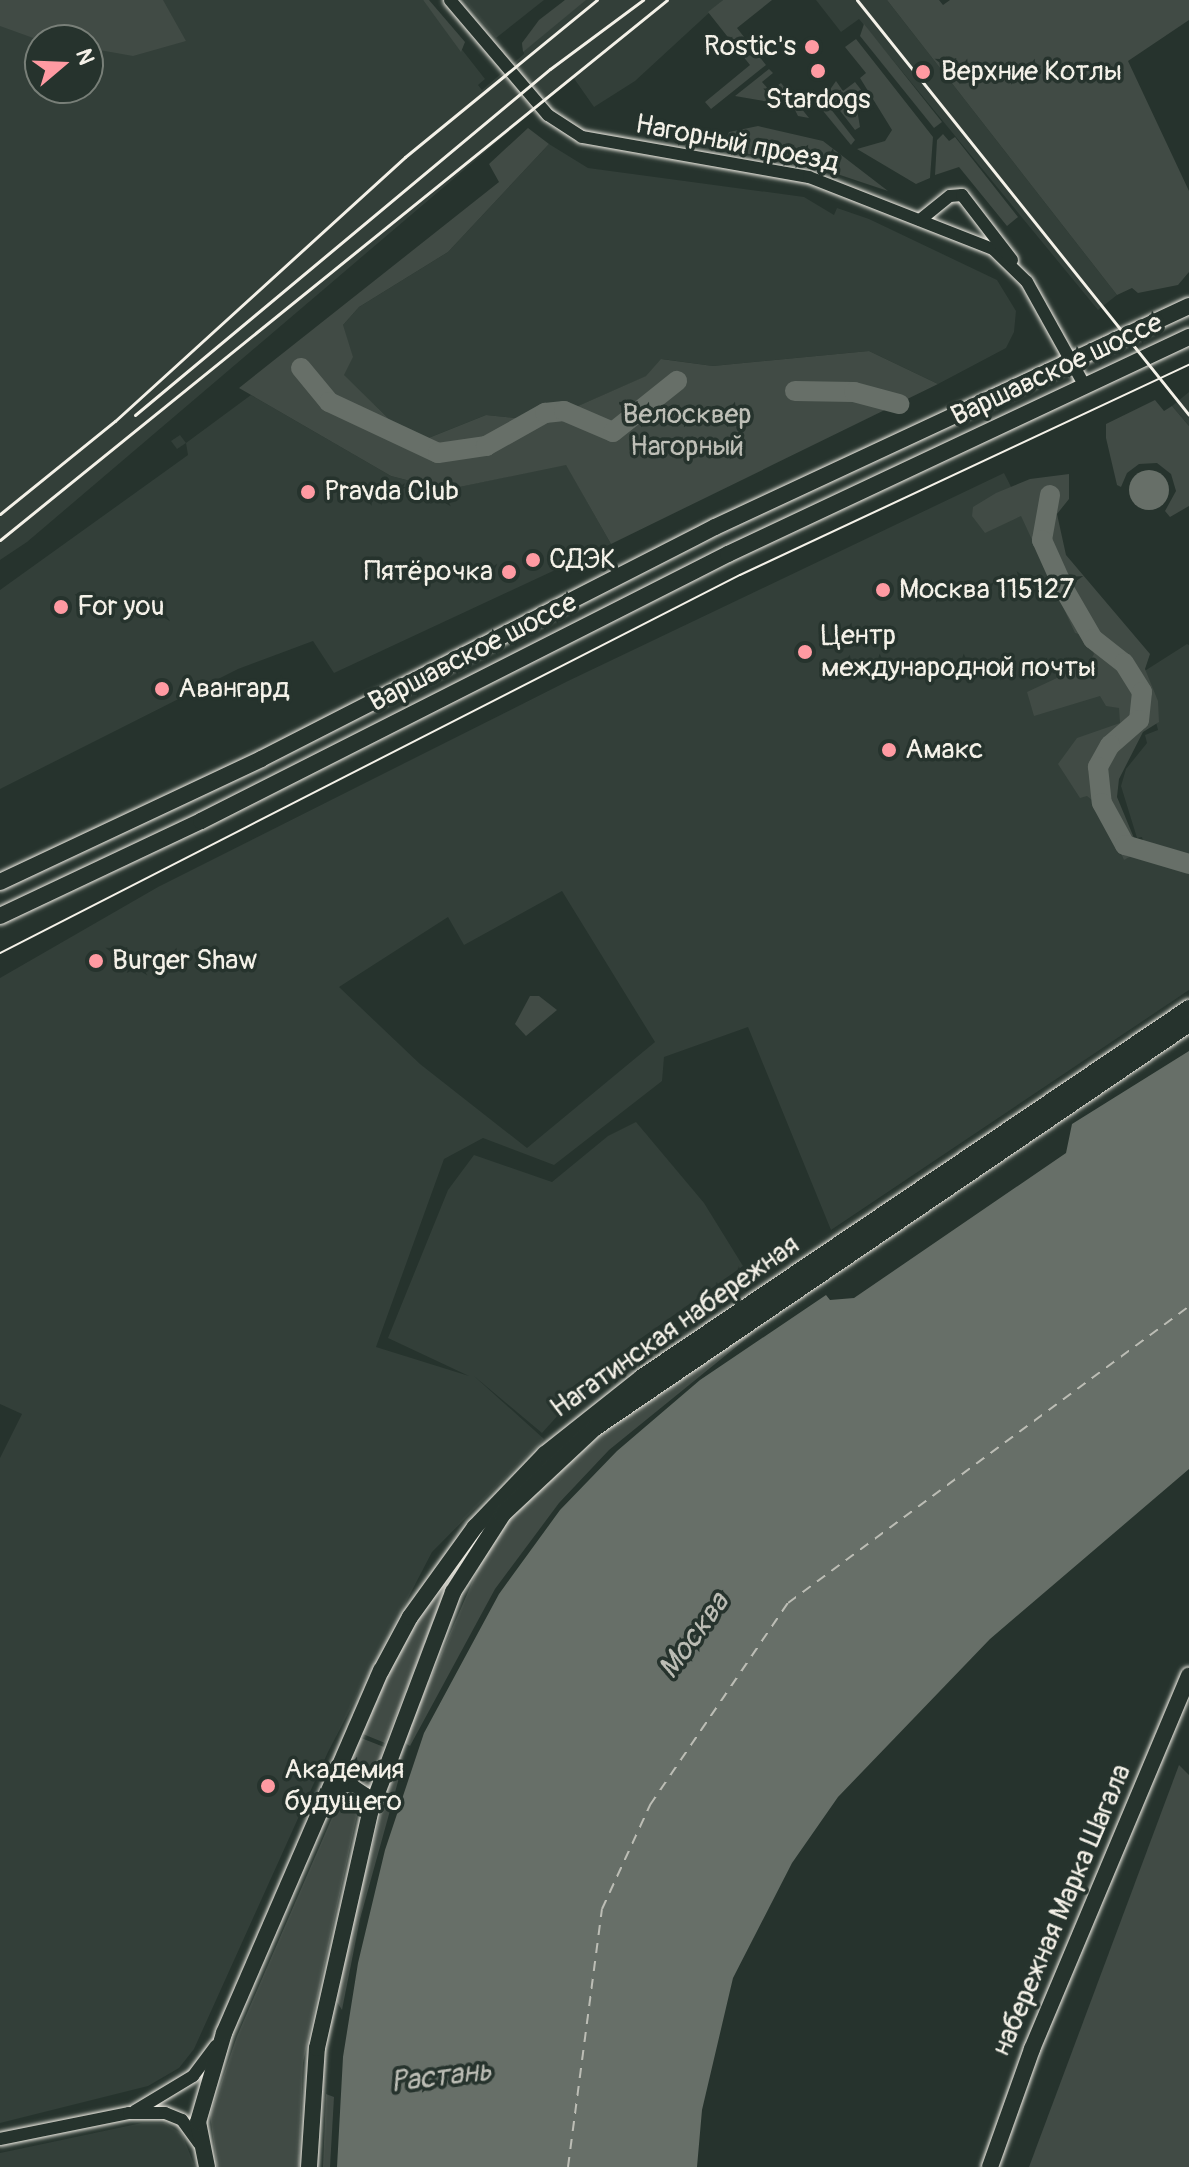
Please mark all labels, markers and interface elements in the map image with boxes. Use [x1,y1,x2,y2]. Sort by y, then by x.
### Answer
north arrow [24,24,104,104]
place label: Rostic's [704,30,796,64]
marker: Rostic's [803,38,821,56]
text: N [69,45,100,68]
place label: Верхние Котлы [941,55,1122,89]
marker: Верхние Котлы [912,61,934,83]
marker: Stardogs [809,62,827,80]
place label: Stardogs [766,83,870,117]
street label: Нагорный проезд [632,108,842,180]
street label: Варшавское шоссе [946,306,1168,434]
park label: Велосквер Нагорный [623,398,751,464]
place label: Pravda Club [324,475,459,509]
marker: Pravda Club [299,483,317,501]
place label: СДЭК [549,543,616,577]
marker: СДЭК [524,551,542,569]
place label: Пятёрочка [364,555,493,589]
marker: Пятёрочка [500,563,518,581]
place label: Москва 115127 [899,573,1074,607]
marker: Москва 115127 [874,581,892,599]
street label: Варшавское шоссе [363,586,583,720]
place label: For you [77,590,165,624]
marker: For you [52,598,70,616]
place label: Центр международной почты [821,619,1096,685]
marker: Центр международной почты [796,643,814,661]
place label: Авангард [178,672,290,706]
marker: Авангард [153,680,171,698]
place label: Амакс [905,733,983,767]
marker: Амакс [880,741,898,759]
place label: Burger Shaw [112,944,257,978]
marker: Burger Shaw [87,952,105,970]
street label: Нагатинская набережная [544,1228,806,1426]
water label: Москва [651,1586,737,1686]
place label: Академия будущего [284,1753,404,1819]
street label: набережная Марка Шагала [985,1759,1139,2061]
marker: Академия будущего [259,1777,277,1795]
water label: Растань [389,2053,493,2101]

